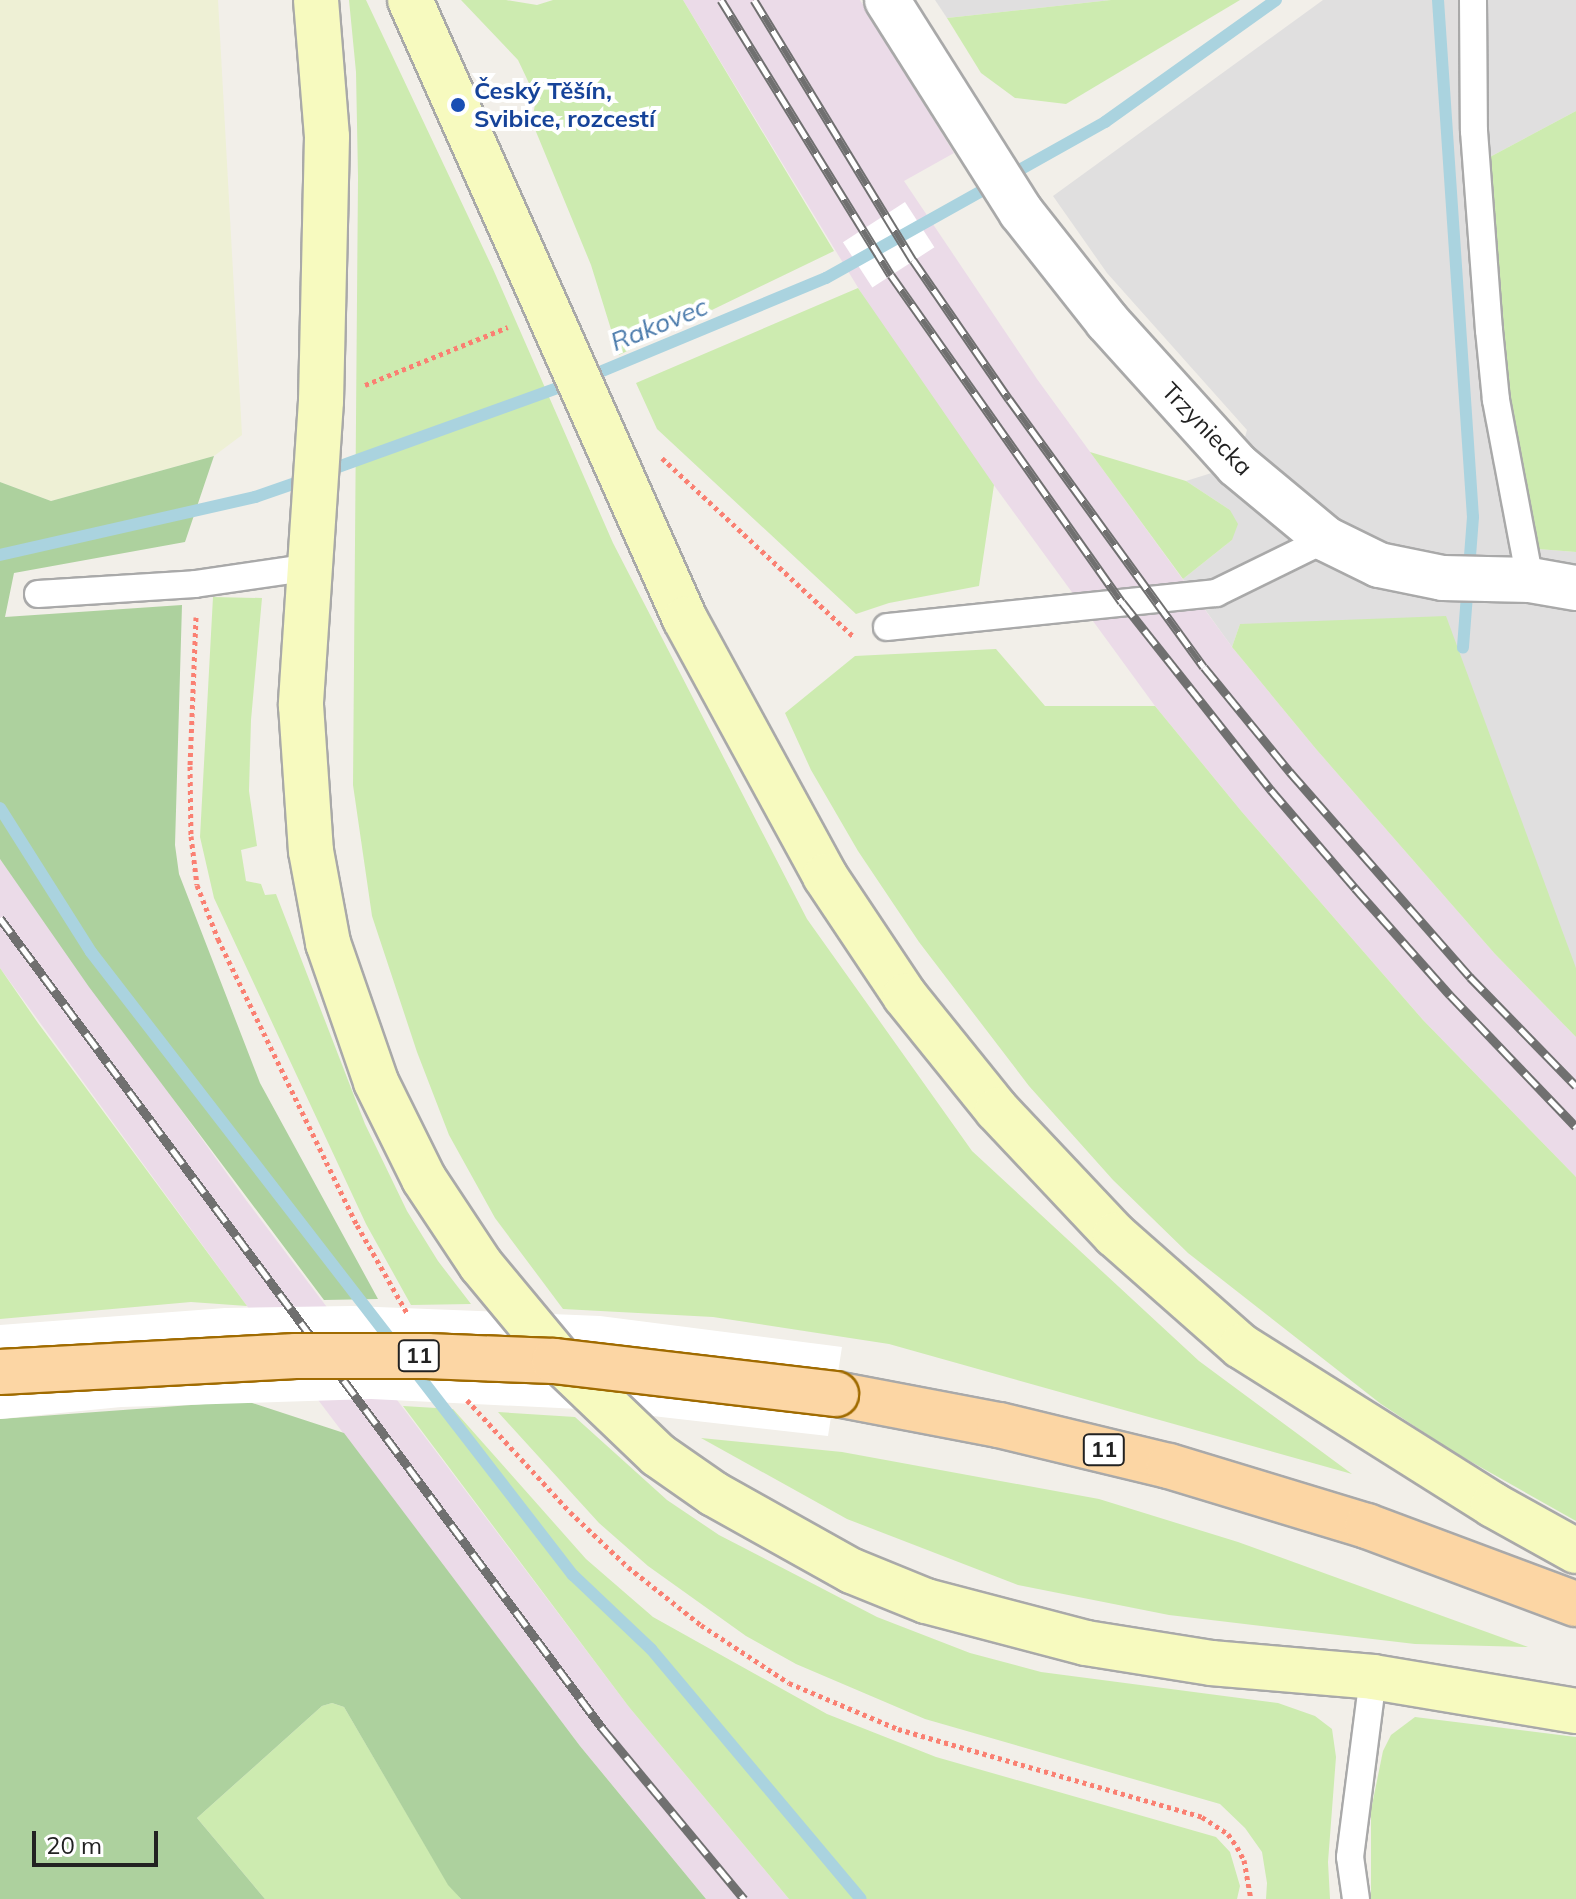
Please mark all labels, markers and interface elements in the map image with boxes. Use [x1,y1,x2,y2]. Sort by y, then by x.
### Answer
place label: Český Těšín, Svibice, rozcestí [474,77,655,133]
marker: Český Těšín, Svibice, rozcestí [449,96,467,114]
water label: Rakovec [606,290,712,358]
street label: Trzyniecka [1156,377,1258,481]
road number: 11 [397,1338,441,1374]
road number: 11 [1082,1432,1126,1468]
scale bar [36,1815,162,1865]
text: 20 m [46,1830,102,1860]

